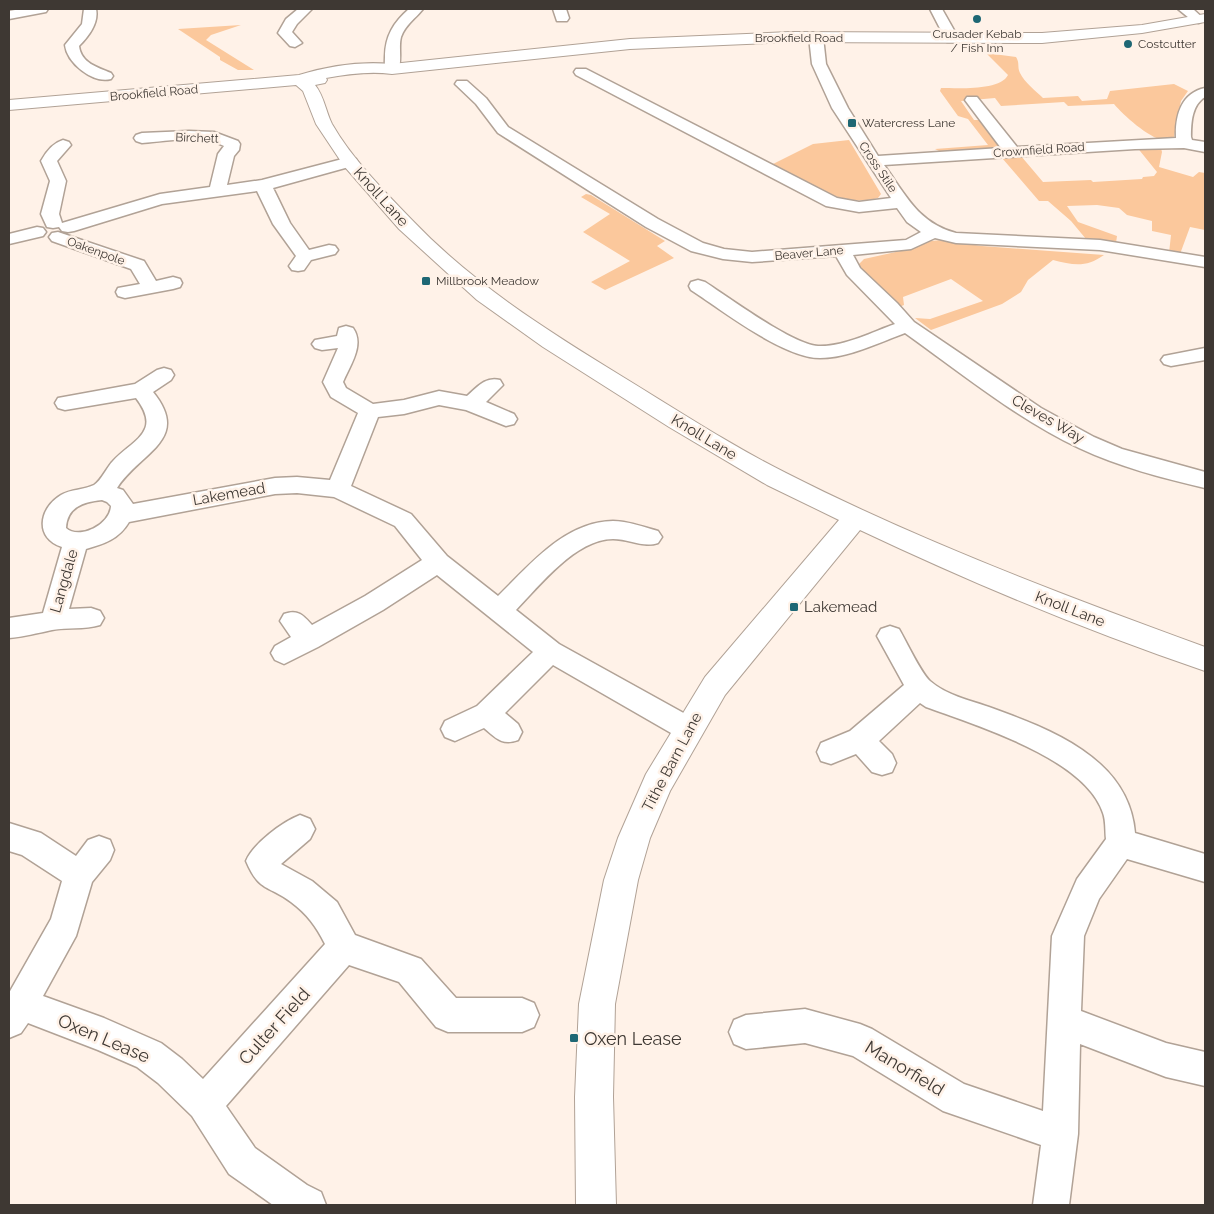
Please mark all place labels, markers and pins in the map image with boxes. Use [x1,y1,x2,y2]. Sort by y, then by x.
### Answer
marker: Crusader Kebab / Fish Inn [971,13,983,25]
place label: Crusader Kebab / Fish Inn [932,27,1022,55]
place label: Costcutter [1138,37,1197,51]
marker: Costcutter [1122,38,1134,50]
place label: Watercress Lane [862,116,955,130]
marker: Watercress Lane [846,117,858,129]
place label: Millbrook Meadow [436,274,539,288]
marker: Millbrook Meadow [420,275,432,287]
place label: Lakemead [804,598,877,616]
marker: Lakemead [788,601,800,613]
place label: Oxen Lease [584,1028,682,1049]
marker: Oxen Lease [568,1032,580,1044]

